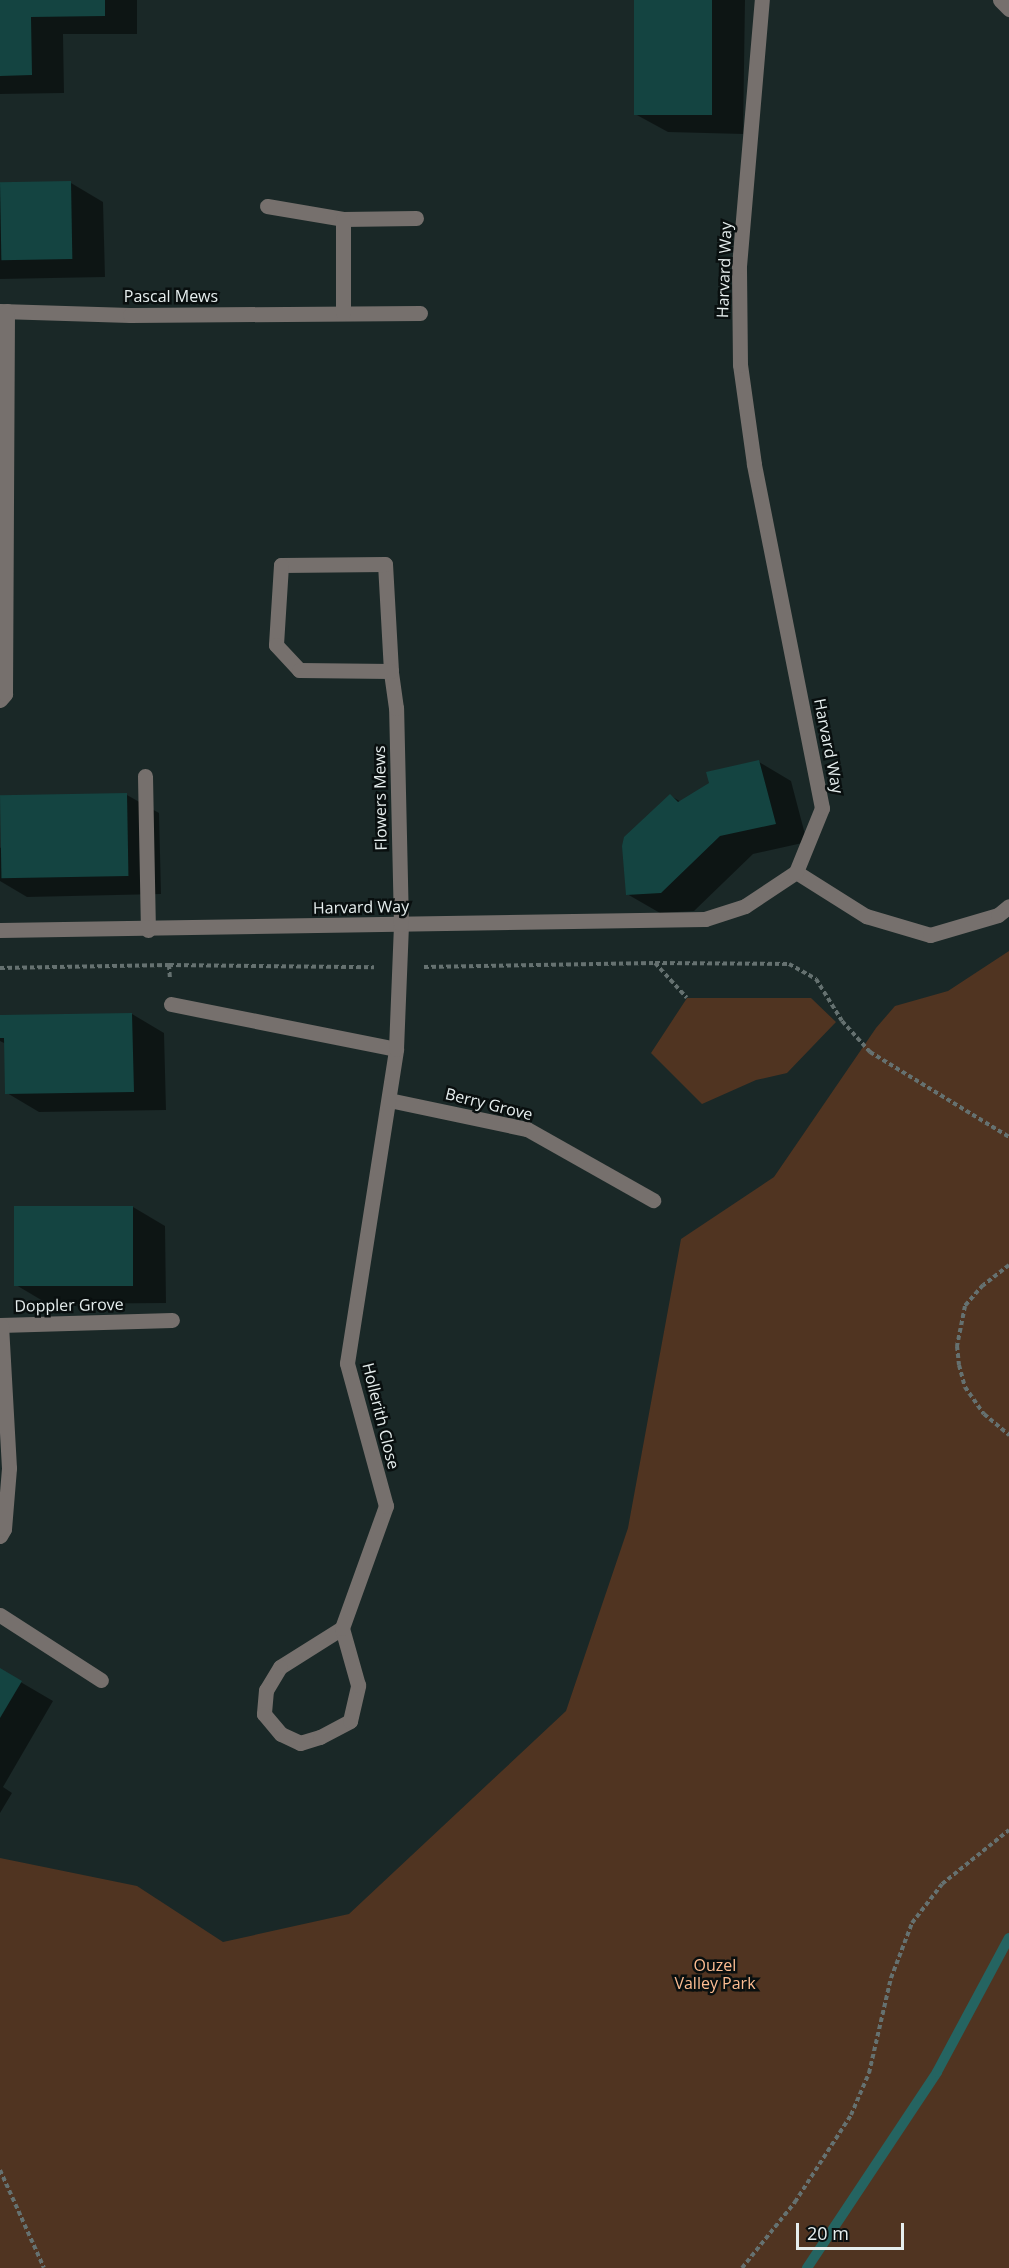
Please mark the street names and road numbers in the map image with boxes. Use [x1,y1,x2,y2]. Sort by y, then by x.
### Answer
street label: Harvard Way [713,222,735,318]
street label: Pascal Mews [124,286,218,306]
street label: Harvard Way [810,697,848,795]
street label: Flowers Mews [369,745,391,851]
street label: Harvard Way [313,897,409,917]
street label: Berry Grove [443,1084,535,1124]
street label: Doppler Grove [14,1294,124,1316]
street label: Hollerith Close [358,1361,404,1471]

